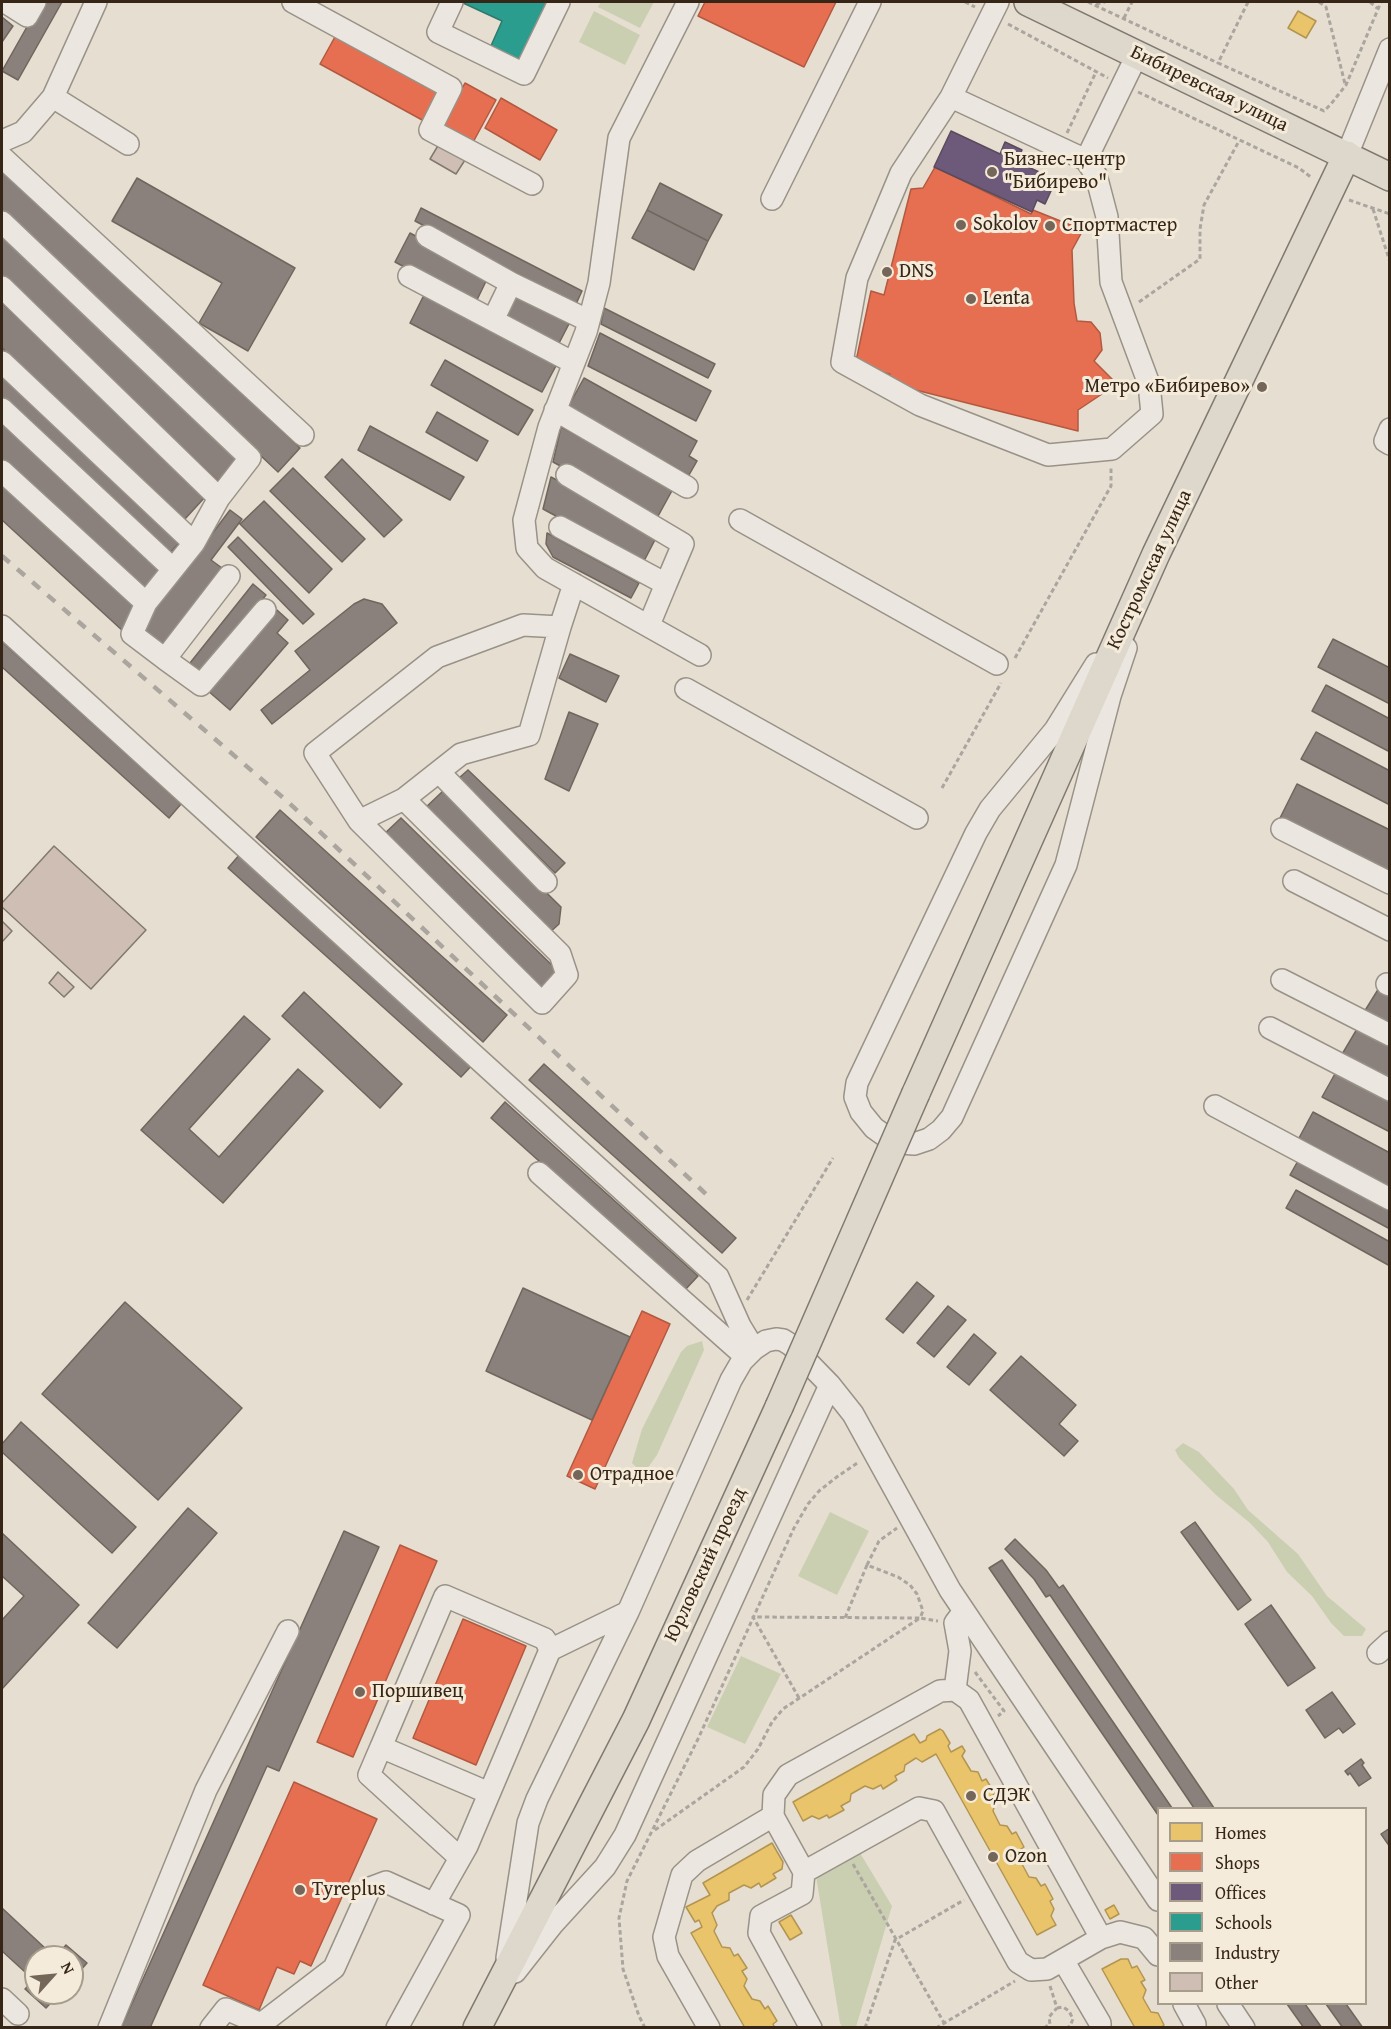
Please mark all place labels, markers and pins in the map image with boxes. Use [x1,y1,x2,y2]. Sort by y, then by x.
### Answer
place label: Бизнес-центр "Бибирево" [1004,148,1125,195]
marker: Бизнес-центр "Бибирево" [985,165,999,179]
place label: Sokolov [973,213,1038,237]
place label: Спортмастер [1062,214,1177,238]
marker: Sokolov [954,218,968,232]
marker: Спортмастер [1043,219,1057,233]
place label: DNS [899,260,934,284]
marker: DNS [880,265,894,279]
place label: Lenta [983,287,1030,311]
marker: Lenta [964,292,978,306]
place label: Метро «Бибирево» [1085,375,1250,399]
marker: Метро «Бибирево» [1255,380,1269,394]
place label: Отрадное [590,1463,674,1487]
marker: Отрадное [571,1468,585,1482]
place label: Поршивец [372,1680,463,1704]
marker: Поршивец [353,1685,367,1699]
place label: СДЭК [983,1784,1030,1808]
marker: СДЭК [964,1789,978,1803]
place label: Ozon [1005,1845,1047,1869]
marker: Ozon [986,1850,1000,1864]
place label: Tyreplus [312,1878,386,1902]
marker: Tyreplus [293,1883,307,1897]

